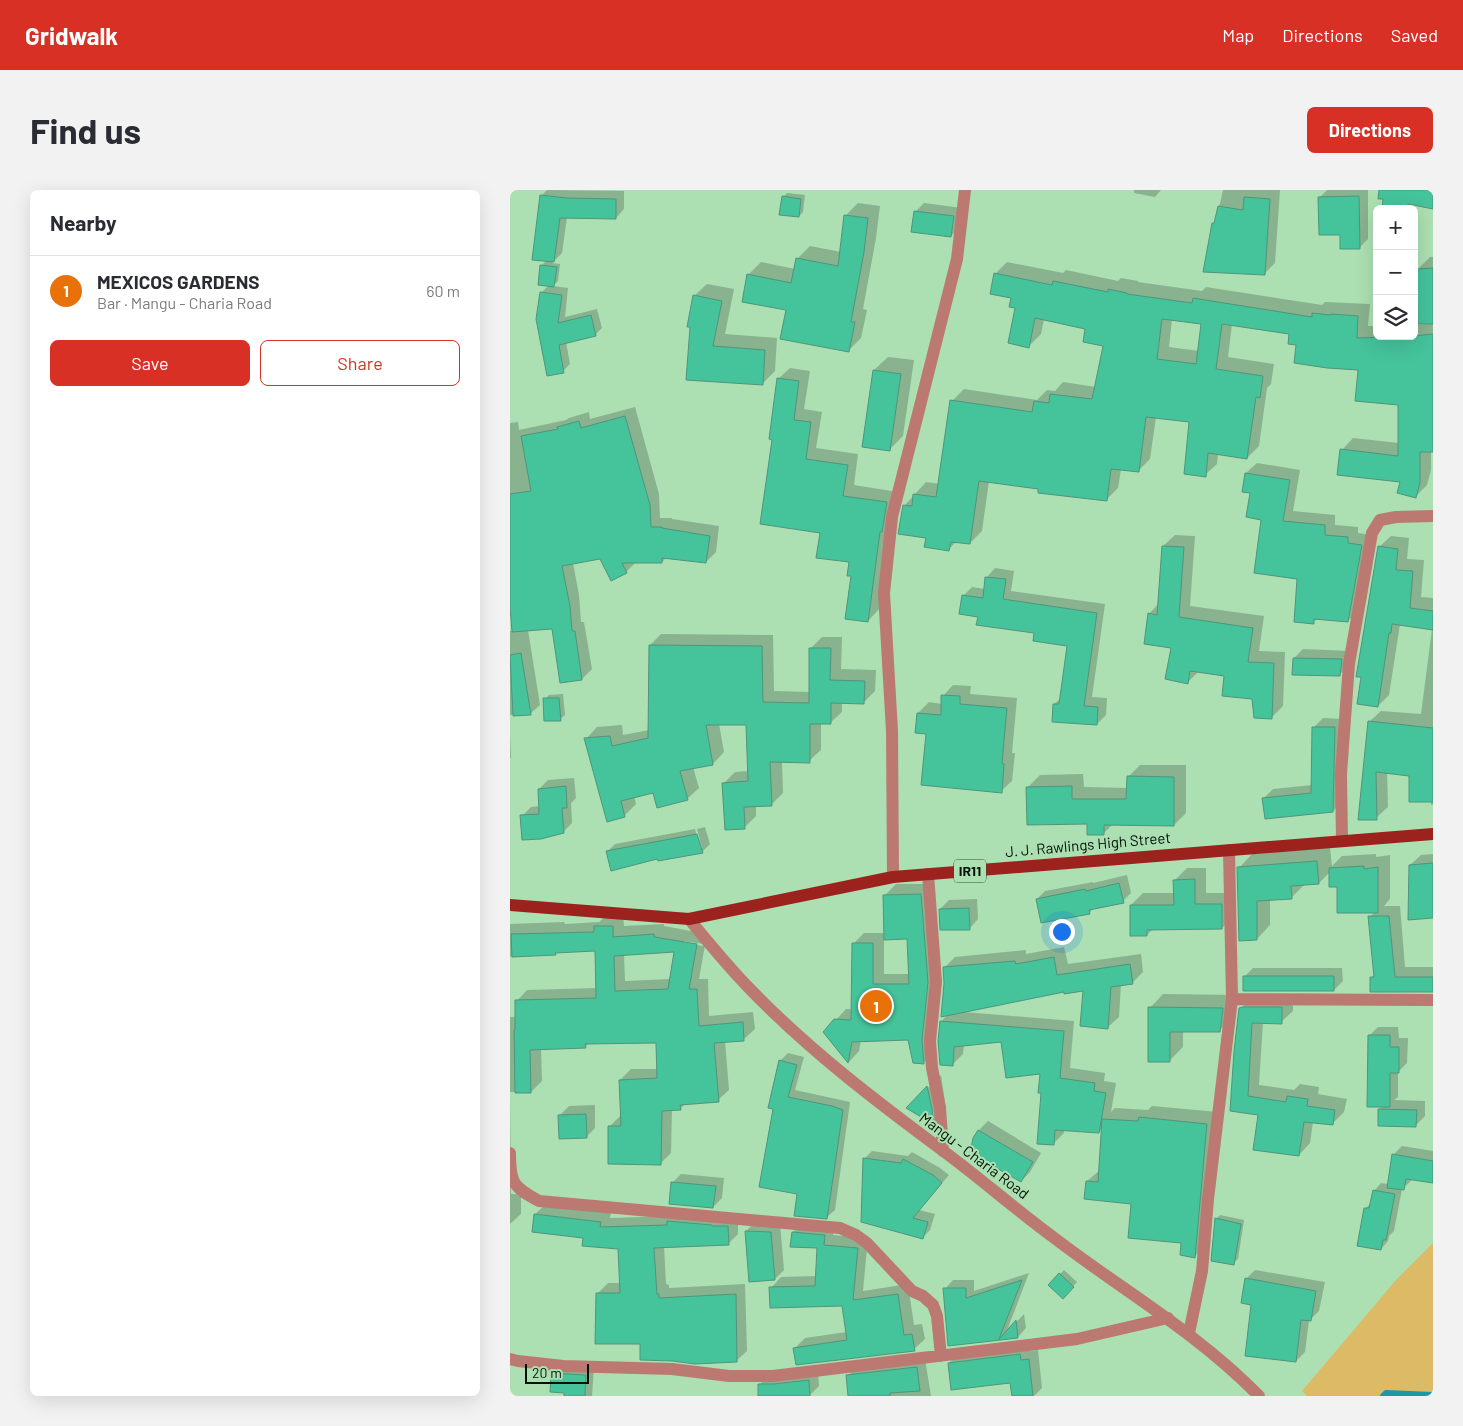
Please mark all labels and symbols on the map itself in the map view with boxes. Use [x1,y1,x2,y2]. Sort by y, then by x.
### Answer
street label: J. J. Rawlings High Street [1004,828,1171,860]
road number: IR11 [954,859,986,882]
your location [1049,919,1075,945]
pin: 1 [860,987,892,1025]
street label: Mangu - Charia Road [916,1108,1033,1202]
scale bar [525,1361,589,1384]

